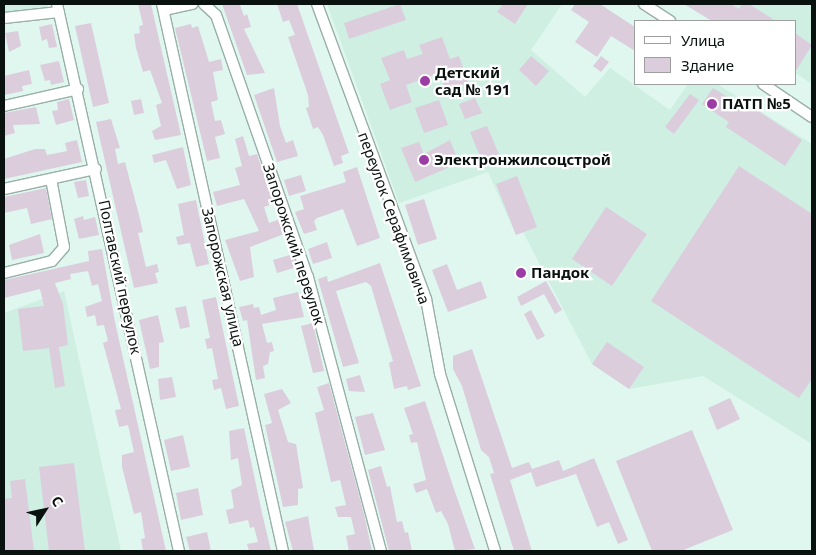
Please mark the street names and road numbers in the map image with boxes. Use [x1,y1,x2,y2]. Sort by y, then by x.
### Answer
street label: переулок Серафимовича [354,129,434,307]
street label: Запорожский переулок [259,161,329,327]
street label: Полтавский переулок [95,198,145,356]
street label: Запорожская улица [198,206,248,348]

